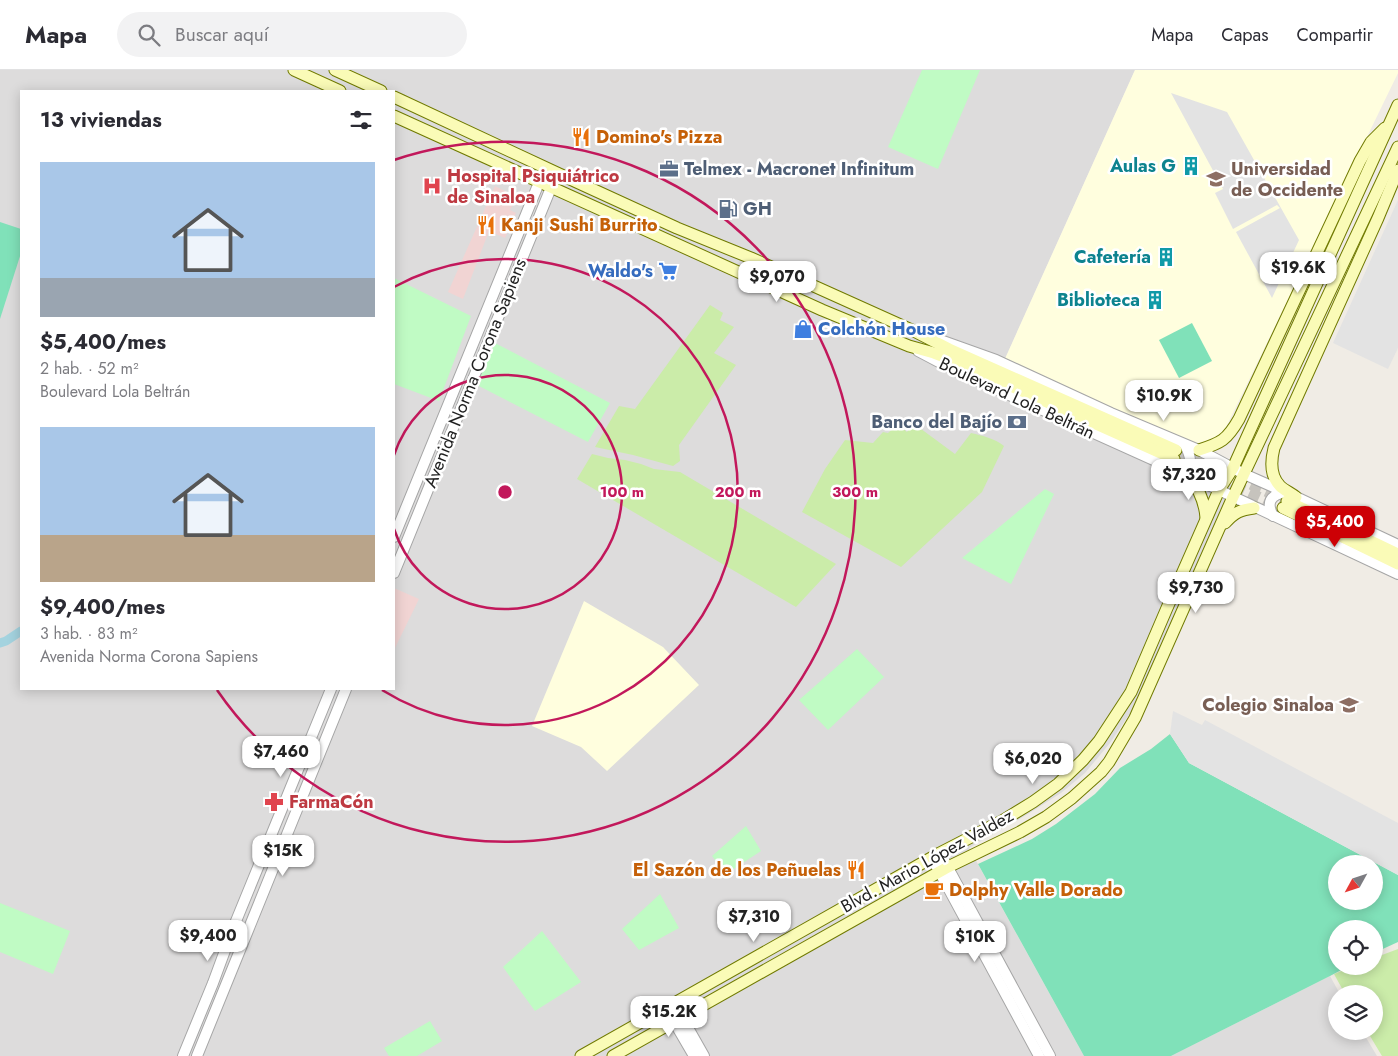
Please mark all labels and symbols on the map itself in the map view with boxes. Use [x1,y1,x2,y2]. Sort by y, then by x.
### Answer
place label: Domino's Pizza [596,124,723,150]
restaurant icon: Domino's Pizza [570,126,592,148]
place label: Aulas G [1109,153,1176,179]
building icon: Aulas G [1180,155,1202,177]
place label: Telmex - Macronet Infinitum [684,156,914,182]
place label: Universidad de Occidente [1231,156,1343,203]
office icon: Telmex - Macronet Infinitum [658,158,680,180]
place label: Hospital Psiquiátrico de Sinaloa [447,163,620,210]
school or university icon: Universidad de Occidente [1205,168,1227,190]
hospital icon: Hospital Psiquiátrico de Sinaloa [421,175,443,197]
place label: GH [743,196,772,222]
fuel station icon: GH [717,198,739,220]
place label: Kanji Sushi Burrito [501,212,658,238]
restaurant icon: Kanji Sushi Burrito [475,214,497,236]
place label: Cafetería [1074,244,1151,270]
building icon: Cafetería [1155,246,1177,268]
pin: $19.6K [1257,252,1339,294]
street label: Avenida Norma Corona Sapiens [417,254,533,492]
place label: Waldo's [588,258,653,284]
supermarket icon: Waldo's [657,260,679,282]
pin: $9,070 [736,260,818,303]
place label: Biblioteca [1057,287,1140,313]
building icon: Biblioteca [1144,289,1166,311]
place label: Colchón House [818,316,945,342]
shop icon: Colchón House [792,318,814,340]
street label: Boulevard Lola Beltrán [935,350,1099,446]
pin: $10.9K [1123,380,1205,422]
place label: Banco del Bajío [871,409,1002,435]
bank icon: Banco del Bajío [1006,411,1028,433]
pin: $7,320 [1148,458,1230,501]
text: 100 m [600,481,644,503]
text: 200 m [715,481,761,503]
text: 300 m [832,481,878,503]
centre of rings [496,483,514,501]
pin: $5,400 [1294,506,1376,548]
pin: $9,730 [1155,572,1237,614]
place label: Colegio Sinaloa [1202,692,1334,718]
school or university icon: Colegio Sinaloa [1338,694,1360,716]
pin: $7,460 [240,736,322,778]
pin: $6,020 [992,742,1074,785]
place label: FarmaCón [289,789,374,815]
pharmacy icon: FarmaCón [263,791,285,813]
street label: Blvd. Mario López Valdez [836,802,1019,919]
pin: $15K [253,834,313,877]
north arrow [1328,855,1382,910]
place label: El Sazón de los Peñuelas [633,857,841,883]
restaurant icon: El Sazón de los Peñuelas [845,859,867,881]
place label: Dolphy Valle Dorado [949,877,1123,903]
cafe icon: Dolphy Valle Dorado [923,879,945,901]
pin: $7,310 [713,900,795,943]
pin: $9,400 [167,920,249,962]
pin: $10K [945,920,1005,963]
pin: $15.2K [628,996,710,1038]

